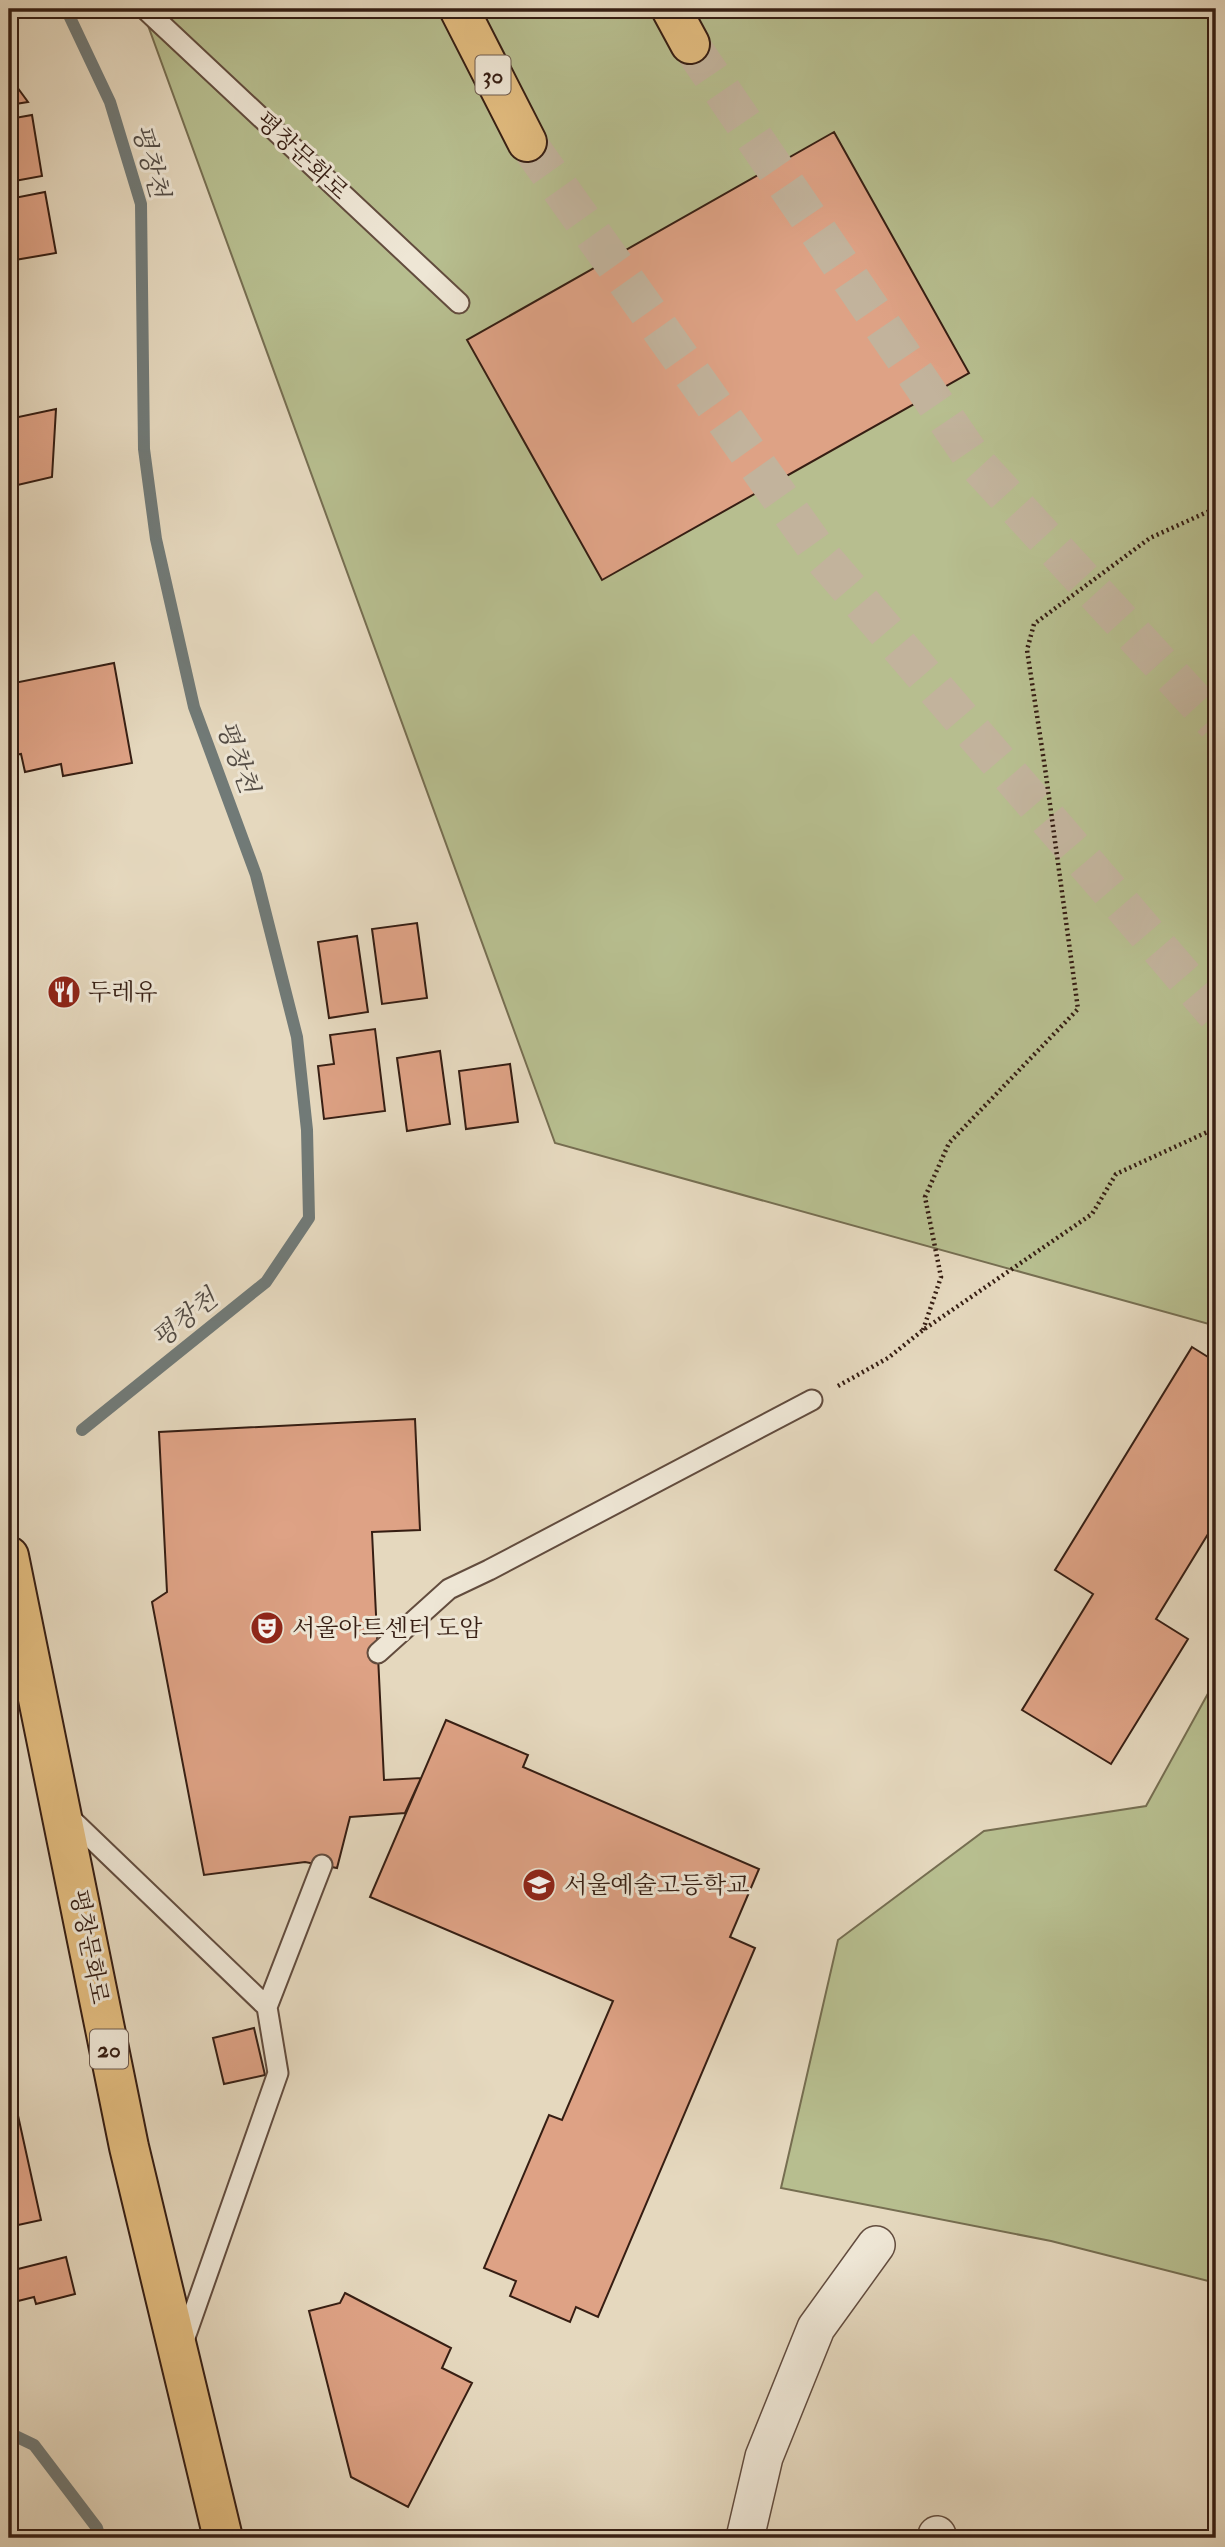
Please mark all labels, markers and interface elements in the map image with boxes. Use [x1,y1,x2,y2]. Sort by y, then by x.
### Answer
road number: 30 [476,55,510,94]
street label: 평창문화로 [249,105,355,207]
water label: 평창천 [125,120,176,203]
water label: 평창천 [209,716,266,800]
restaurant icon: 두레유 [45,973,83,1011]
place label: 두레유 [88,977,158,1008]
water label: 평창천 [146,1282,226,1355]
theatre icon: 서울아트센터 도암 [248,1609,286,1647]
place label: 서울아트센터 도암 [292,1613,483,1644]
school or university icon: 서울예술고등학교 [520,1866,558,1904]
place label: 서울예술고등학교 [564,1870,749,1901]
street label: 평창문화로 [63,1887,115,2007]
road number: 20 [90,2030,128,2068]

